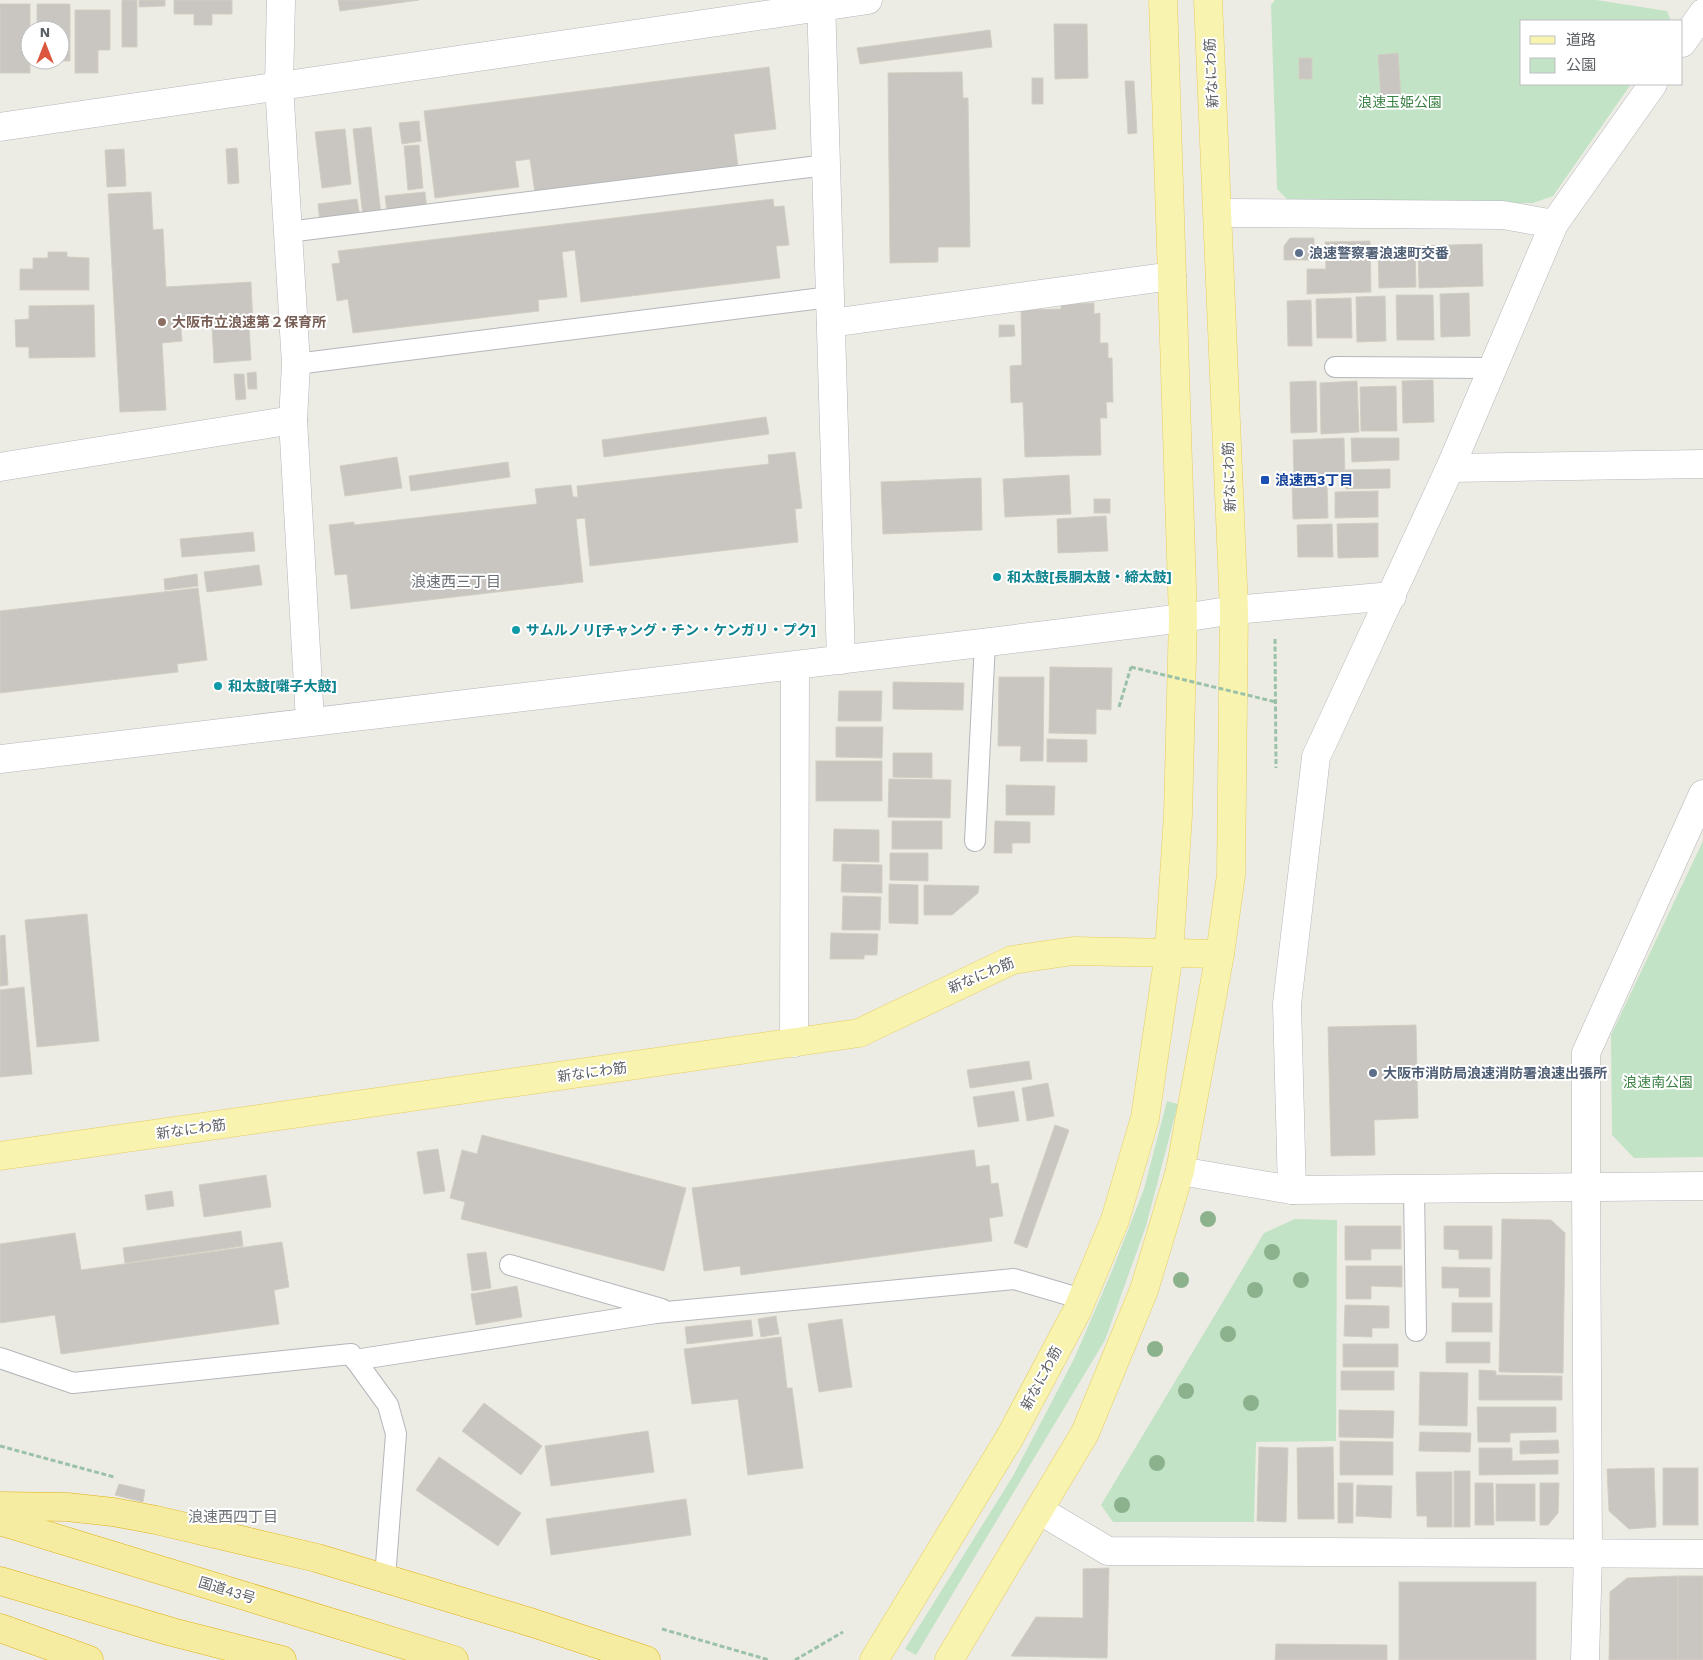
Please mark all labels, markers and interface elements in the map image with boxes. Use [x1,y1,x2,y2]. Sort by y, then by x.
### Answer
north arrow [20,20,70,70]
legend [1520,20,1683,85]
text: N [40,24,50,40]
text: 道路 [1566,31,1596,49]
street label: 新なにわ筋 [1201,38,1221,108]
text: 公園 [1566,56,1596,74]
park label: 浪速玉姫公園 [1358,94,1442,110]
place label: 浪速警察署浪速町交番 [1309,245,1449,261]
marker: 浪速警察署浪速町交番 [1293,247,1305,259]
place label: 大阪市立浪速第２保育所 [172,314,326,330]
marker: 大阪市立浪速第２保育所 [156,316,168,328]
street label: 新なにわ筋 [1220,442,1238,512]
place label: 浪速西3丁目 [1275,472,1353,488]
marker: 浪速西3丁目 [1259,474,1271,486]
place label: 和太鼓[長胴太鼓・締太鼓] [1007,569,1172,585]
marker: 和太鼓[長胴太鼓・締太鼓] [991,571,1003,583]
district label: 浪速西三丁目 [411,573,501,591]
place label: サムルノリ[チャング・チン・ケンガリ・プク] [526,622,816,638]
marker: サムルノリ[チャング・チン・ケンガリ・プク] [510,624,522,636]
place label: 和太鼓[囃子大鼓] [228,678,337,694]
marker: 和太鼓[囃子大鼓] [212,680,224,692]
street label: 新なにわ筋 [946,954,1016,996]
street label: 新なにわ筋 [556,1059,628,1085]
place label: 大阪市消防局浪速消防署浪速出張所 [1383,1065,1607,1081]
marker: 大阪市消防局浪速消防署浪速出張所 [1367,1067,1379,1079]
park label: 浪速南公園 [1623,1074,1693,1090]
street label: 新なにわ筋 [155,1116,227,1142]
street label: 新なにわ筋 [1018,1343,1064,1413]
district label: 浪速西四丁目 [188,1508,278,1526]
street label: 国道43号 [197,1574,257,1606]

